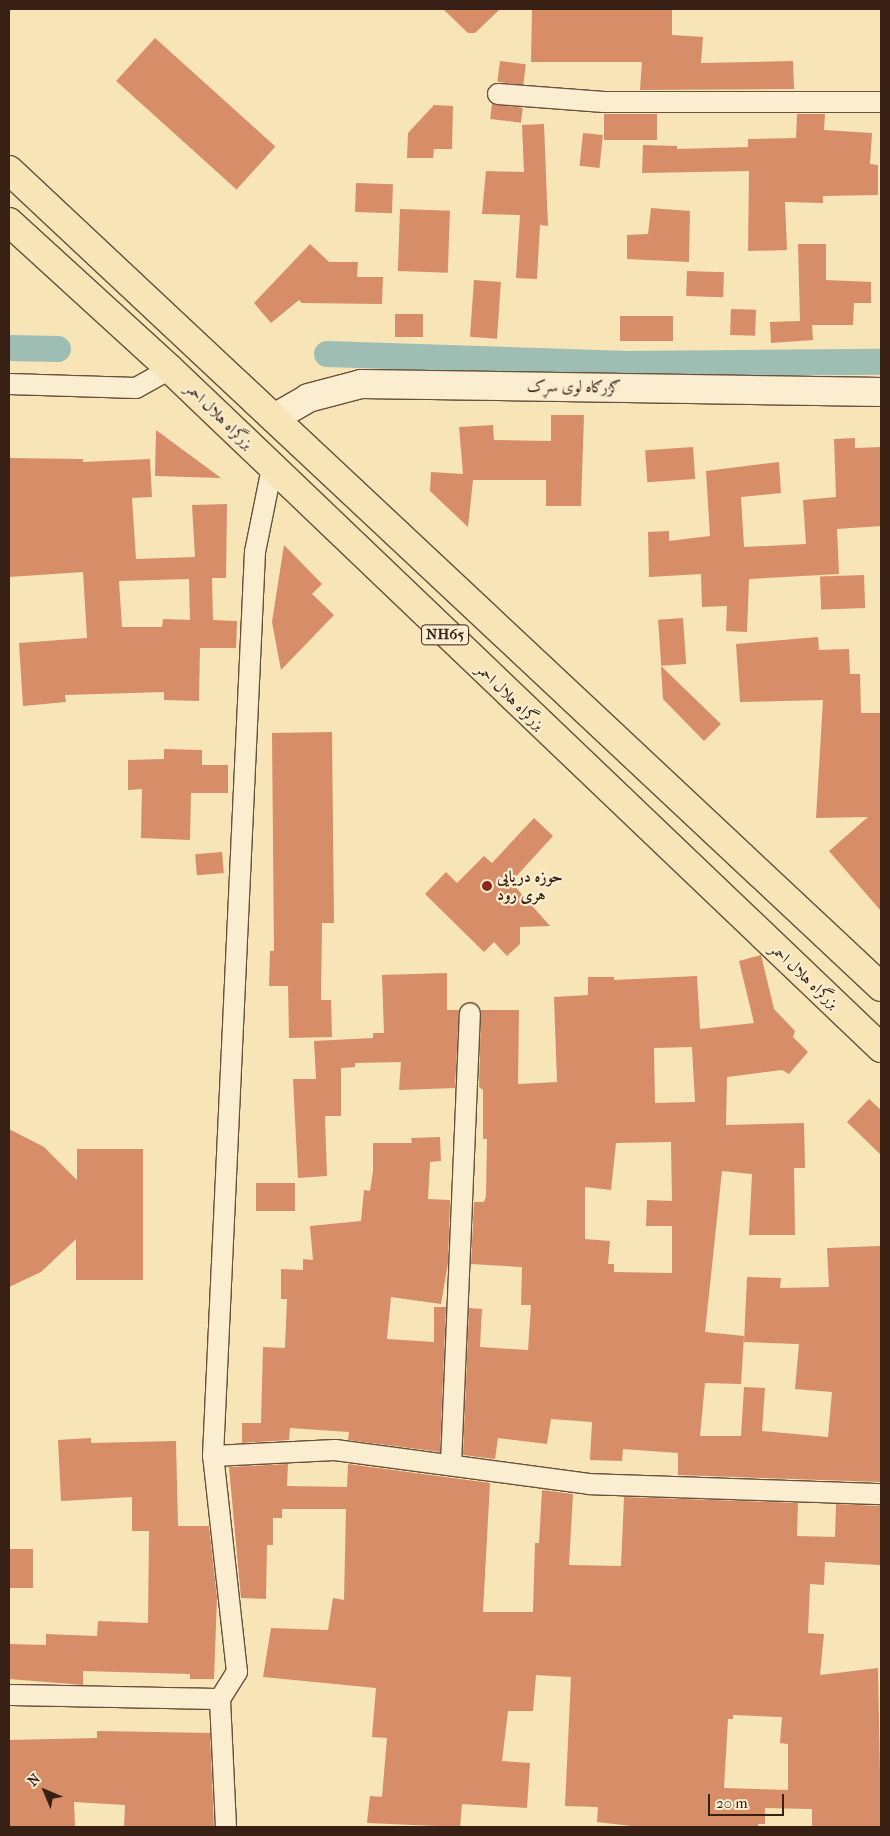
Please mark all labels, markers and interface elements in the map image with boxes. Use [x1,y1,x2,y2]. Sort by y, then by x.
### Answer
street label: ګزرګاه لوی سړک [527,377,621,397]
street label: بزرگراه هلال احمر [181,379,257,453]
road number: NH65 [420,622,470,648]
street label: بزرگراه هلال احمر [472,660,548,734]
place label: حوزه دریایی هری رود [497,867,563,905]
marker: حوزه دریایی هری رود [481,880,493,892]
street label: بزرگراه هلال احمر [765,939,843,1013]
north arrow [20,1766,70,1816]
text: N [24,1770,44,1790]
scale bar [710,1784,786,1816]
text: 20 m [716,1794,748,1812]

